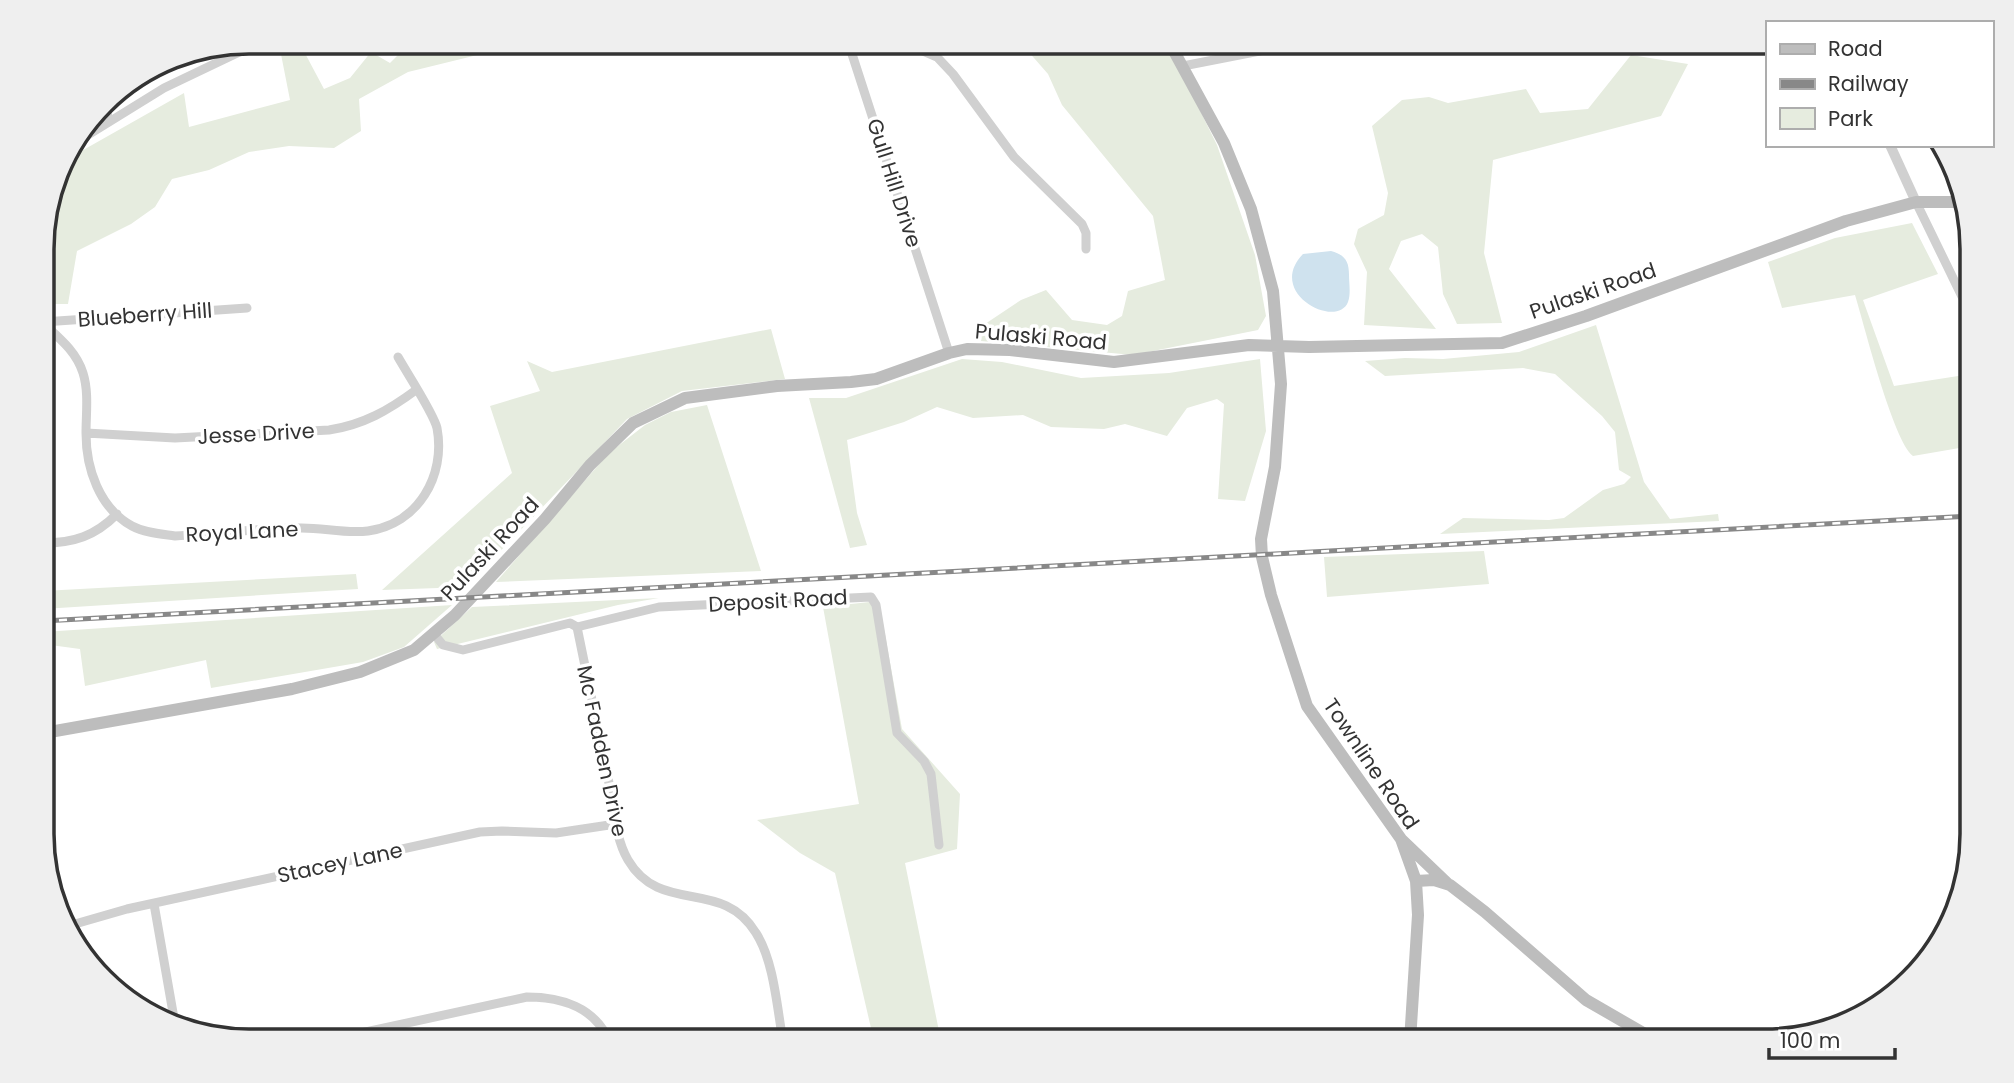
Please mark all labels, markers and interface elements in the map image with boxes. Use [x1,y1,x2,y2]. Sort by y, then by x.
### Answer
legend [1766,21,1993,147]
text: Road [1828,34,1883,63]
text: Railway [1828,69,1909,98]
text: Park [1828,104,1873,133]
street label: Gull Hill Drive [860,115,929,251]
street label: Pulaski Road [1526,255,1660,326]
street label: Blueberry Hill [77,295,213,334]
street label: Pulaski Road [974,316,1108,357]
street label: Jesse Drive [197,416,315,451]
street label: Pulaski Road [434,490,545,607]
street label: Royal Lane [185,514,299,549]
street label: Deposit Road [708,582,848,619]
street label: Mc Fadden Drive [570,663,635,839]
street label: Townline Road [1317,692,1426,835]
street label: Stacey Lane [275,835,405,890]
scale bar [1769,1016,1895,1060]
text: 100 m [1780,1026,1840,1055]

